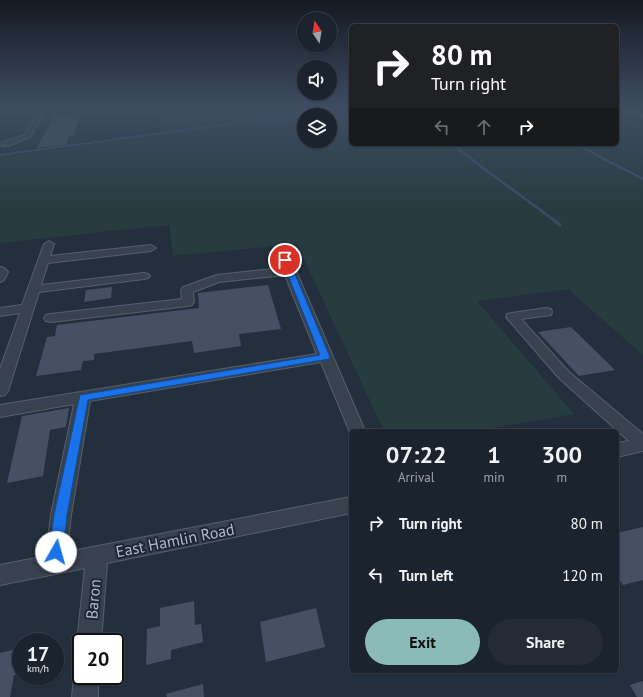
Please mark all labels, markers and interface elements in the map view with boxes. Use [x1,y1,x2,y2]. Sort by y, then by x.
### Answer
north arrow [297,12,337,52]
map controls [297,12,337,148]
text: 80 m [431,36,492,73]
icon: right [365,40,417,92]
button: sound [297,60,337,100]
text: Turn right [431,72,506,95]
button: layers [297,108,337,148]
icon: left [431,116,453,138]
icon: ahead [473,116,495,138]
icon: right [515,116,537,138]
pin [268,243,302,277]
icon: arrive [274,249,296,271]
text: 07:22 [386,439,447,470]
text: 1 [487,439,501,470]
text: 300 [541,439,582,470]
text: Arrival [398,469,434,486]
text: min [483,469,505,486]
text: m [557,469,567,486]
icon: right [365,512,387,534]
text: Turn right [399,514,462,533]
text: 80 m [570,514,603,533]
street label: East Hamlin Road [114,519,236,561]
position arrow [35,531,77,573]
icon: left [365,564,387,586]
text: Turn left [399,566,453,585]
text: 120 m [562,566,603,585]
street label: Baron [81,578,105,620]
button: Exit [365,619,480,665]
button: Share [488,619,603,665]
speed limit sign: 20 [72,633,124,685]
text: 17 [27,641,49,667]
text: km/h [27,662,49,675]

